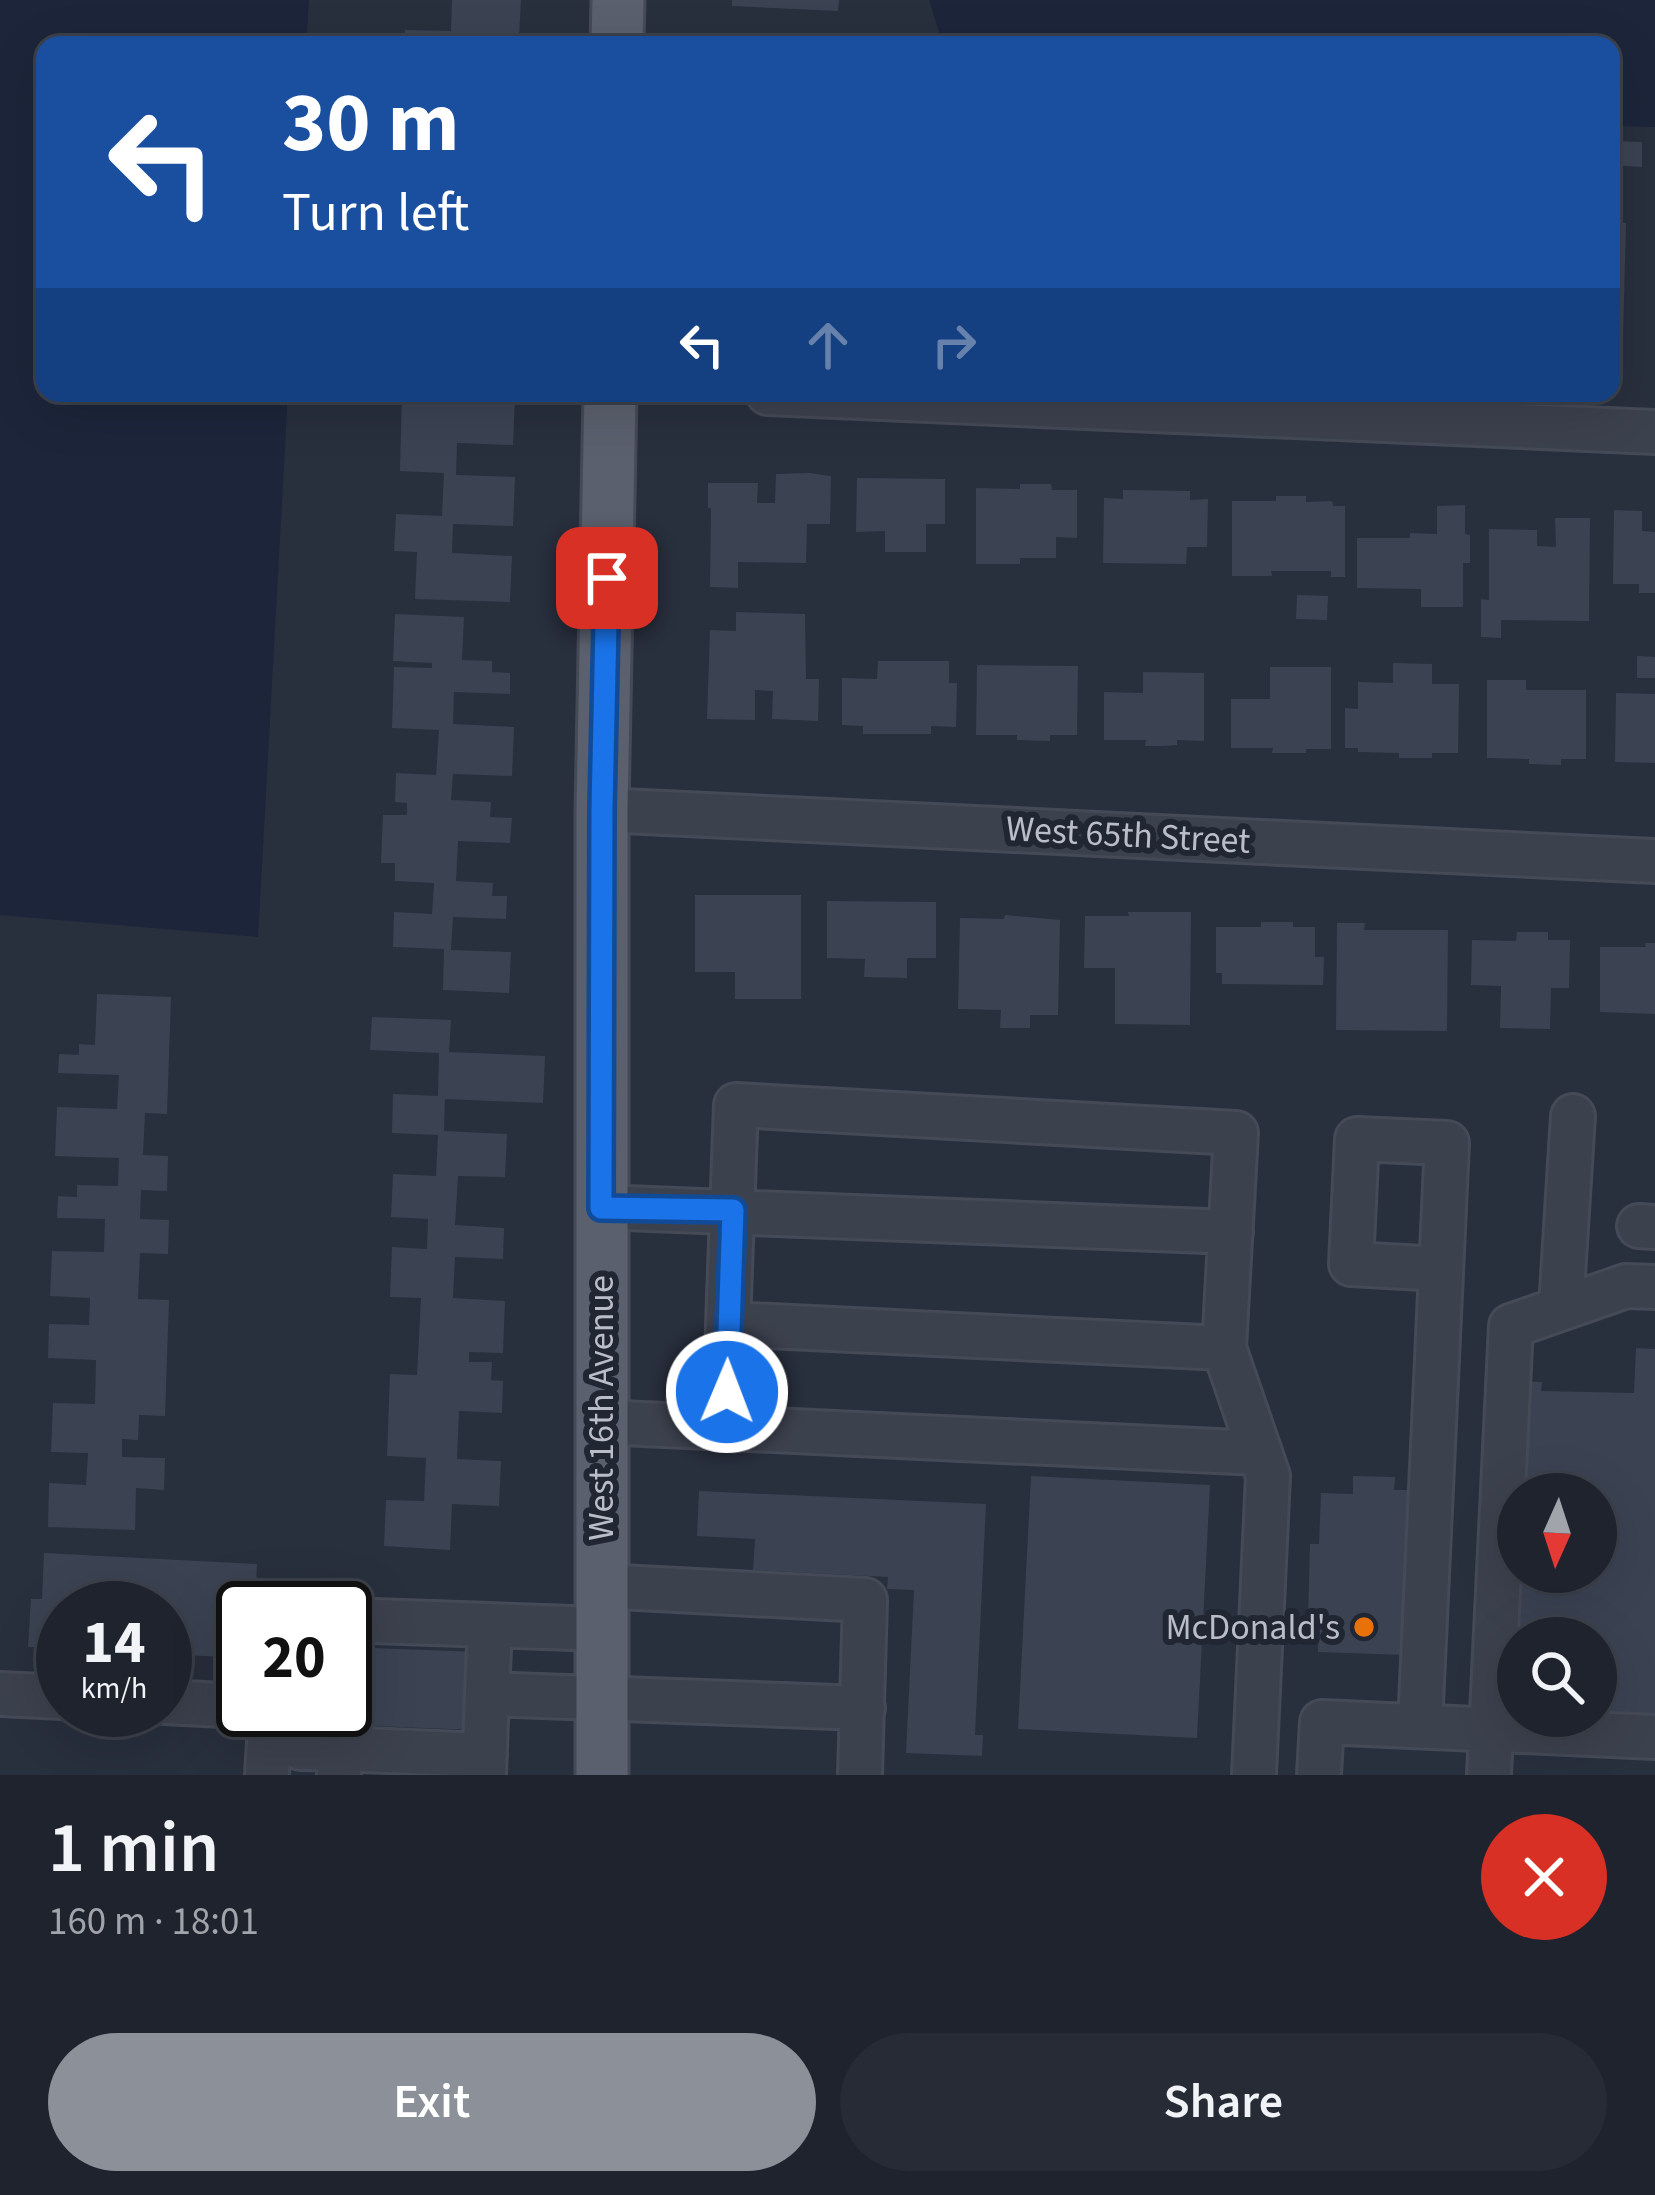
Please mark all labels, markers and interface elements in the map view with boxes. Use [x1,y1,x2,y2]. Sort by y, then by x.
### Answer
text: 30 m [282,64,460,184]
icon: left [84,84,240,240]
text: Turn left [282,175,469,252]
icon: left [669,312,735,378]
icon: ahead [795,312,861,378]
icon: right [921,312,987,378]
pin [556,527,658,629]
icon: arrive [574,545,640,611]
street label: West 65th Street [1004,803,1252,867]
street label: West 16th Avenue [576,1275,627,1541]
position arrow [664,1329,790,1455]
north arrow [1497,1473,1617,1593]
map controls [1497,1473,1617,1737]
speed limit sign: 20 [216,1581,372,1737]
text: 14 [82,1601,146,1686]
place label: McDonald's [1165,1602,1340,1653]
marker: McDonald's [1351,1614,1377,1640]
button: search [1497,1617,1617,1737]
text: km/h [81,1667,147,1710]
text: 1 min [48,1797,219,1900]
button: close [1481,1814,1607,1940]
text: 160 m · 18:01 [48,1894,259,1950]
button: Exit [48,2033,816,2171]
button: Share [840,2033,1607,2171]

